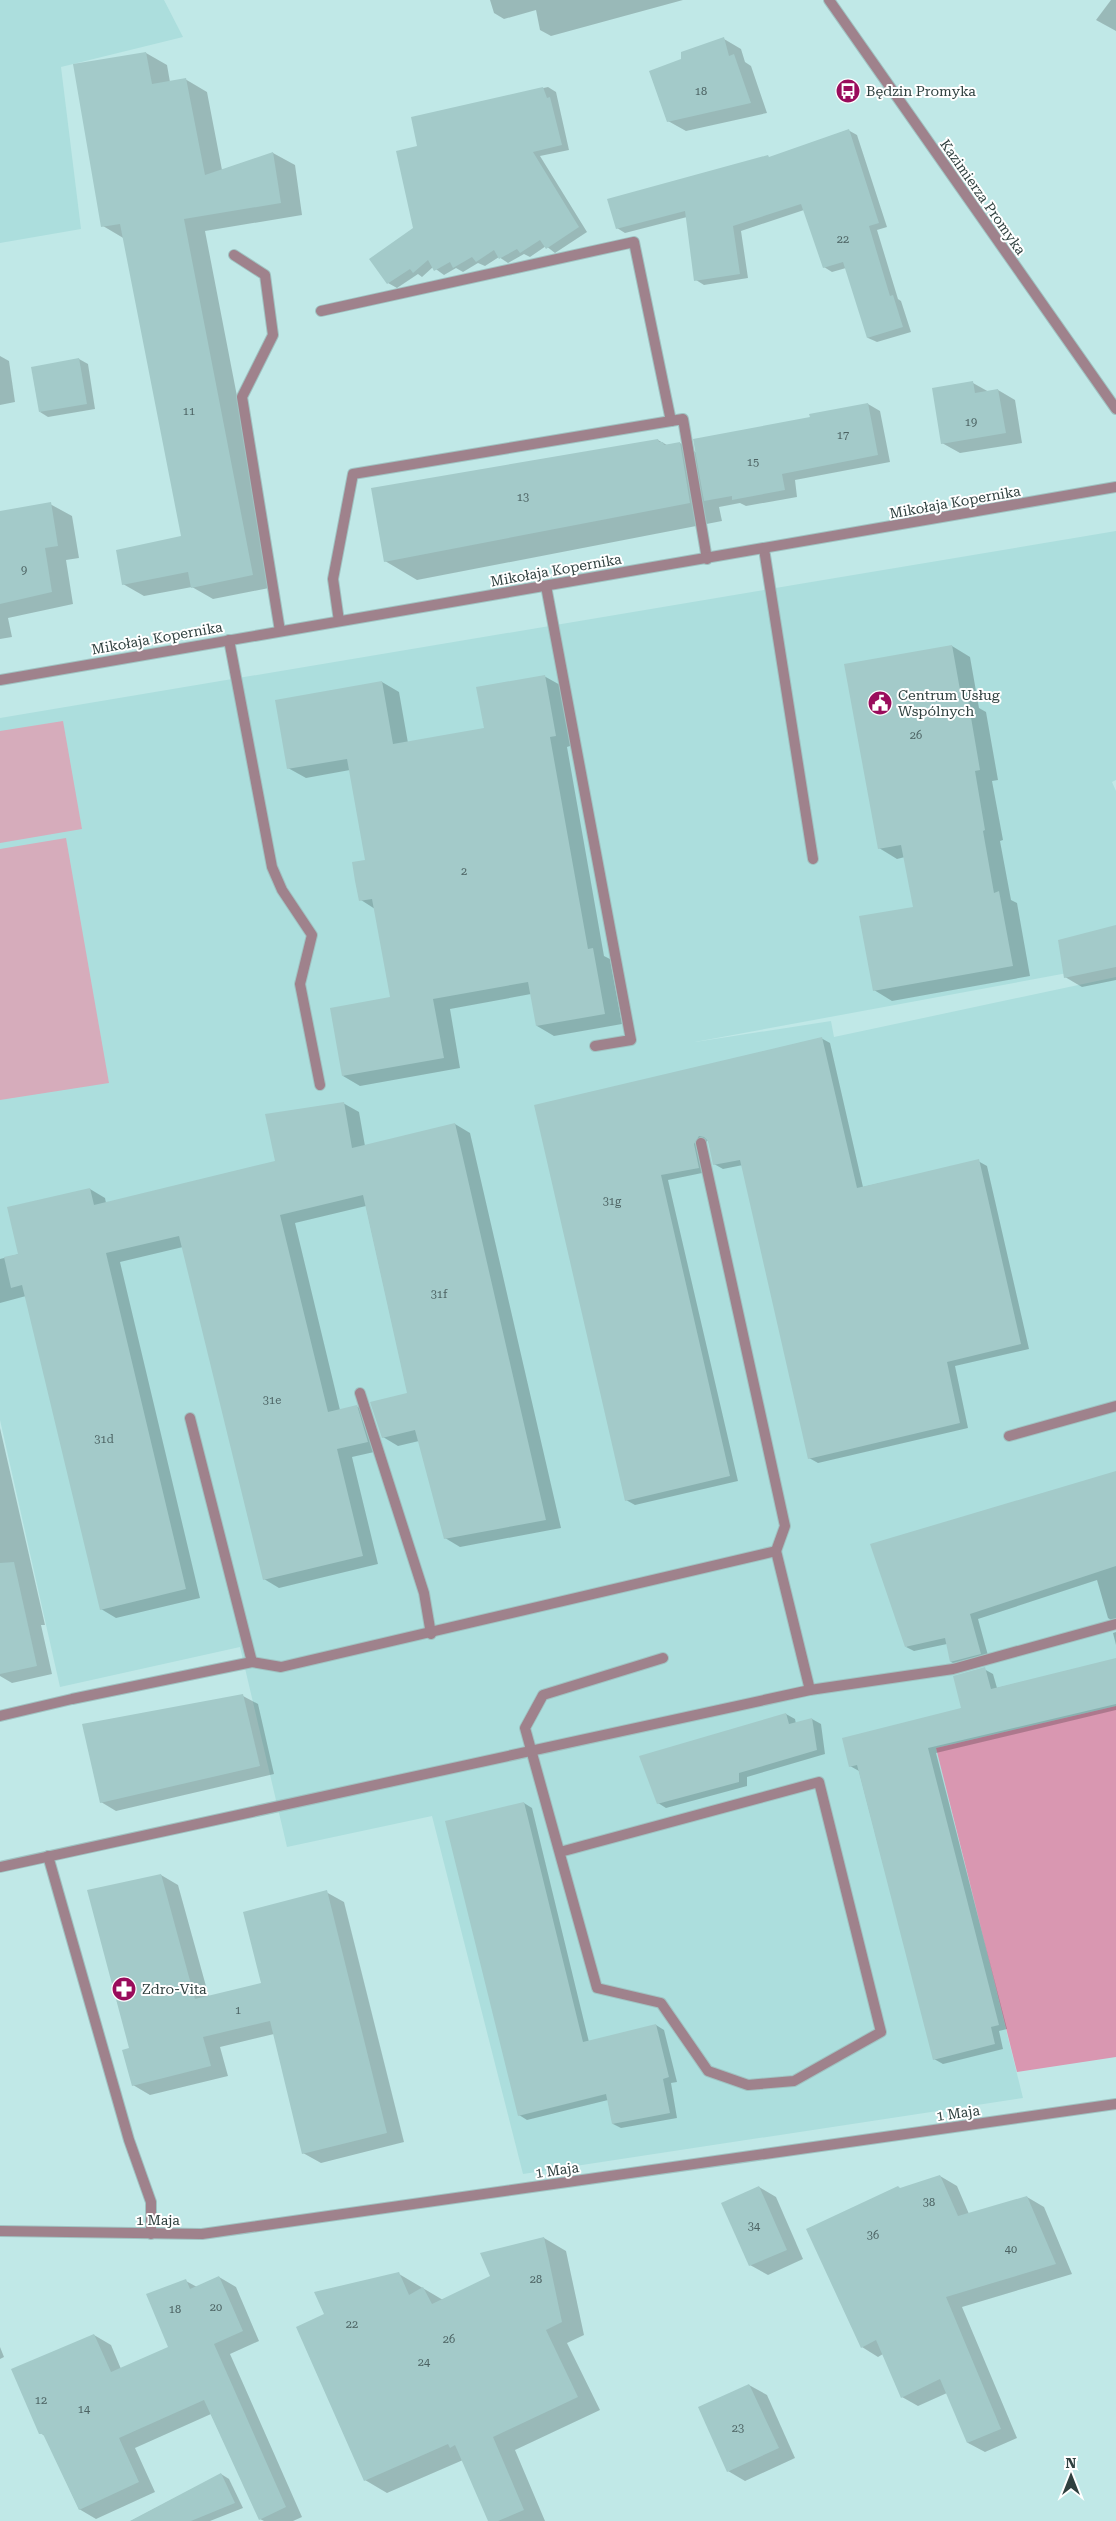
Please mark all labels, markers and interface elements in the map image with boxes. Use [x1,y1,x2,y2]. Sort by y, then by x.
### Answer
bus stop icon: Będzin Promyka [835,78,861,104]
place label: Będzin Promyka [866,83,976,99]
house number: 18 [695,85,707,98]
street label: Kazimierza Promyka [937,136,1029,258]
house number: 22 [837,233,849,246]
house number: 11 [183,405,195,418]
house number: 19 [965,416,977,429]
house number: 17 [837,429,849,442]
house number: 15 [747,456,759,469]
street label: Mikołaja Kopernika [888,483,1022,521]
house number: 13 [517,491,529,504]
street label: Mikołaja Kopernika [489,551,623,589]
house number: 9 [21,564,27,577]
street label: Mikołaja Kopernika [90,619,224,657]
place label: Centrum Usług Wspólnych [898,687,1000,719]
public building icon: Centrum Usług Wspólnych [867,690,893,716]
house number: 26 [910,729,922,742]
house number: 2 [461,865,467,878]
house number: 31g [603,1195,622,1208]
house number: 31f [431,1288,448,1301]
house number: 31e [263,1394,281,1407]
house number: 31d [94,1433,114,1446]
pharmacy icon: Zdro-Vita [111,1976,137,2002]
place label: Zdro-Vita [142,1981,207,1997]
house number: 1 [235,2004,241,2017]
street label: 1 Maja [935,2102,981,2124]
street label: 1 Maja [534,2159,580,2181]
house number: 38 [923,2196,935,2209]
street label: 1 Maja [136,2212,180,2228]
house number: 34 [748,2220,761,2233]
house number: 36 [867,2229,879,2242]
house number: 40 [1005,2243,1017,2256]
house number: 28 [530,2273,542,2286]
house number: 20 [210,2301,222,2314]
house number: 18 [169,2303,181,2316]
house number: 22 [346,2318,358,2331]
house number: 26 [443,2333,455,2346]
house number: 24 [418,2356,431,2369]
house number: 12 [35,2394,47,2407]
house number: 14 [78,2403,91,2416]
house number: 23 [732,2422,744,2435]
north arrow [1046,2451,1096,2501]
text: N [1066,2455,1077,2471]

